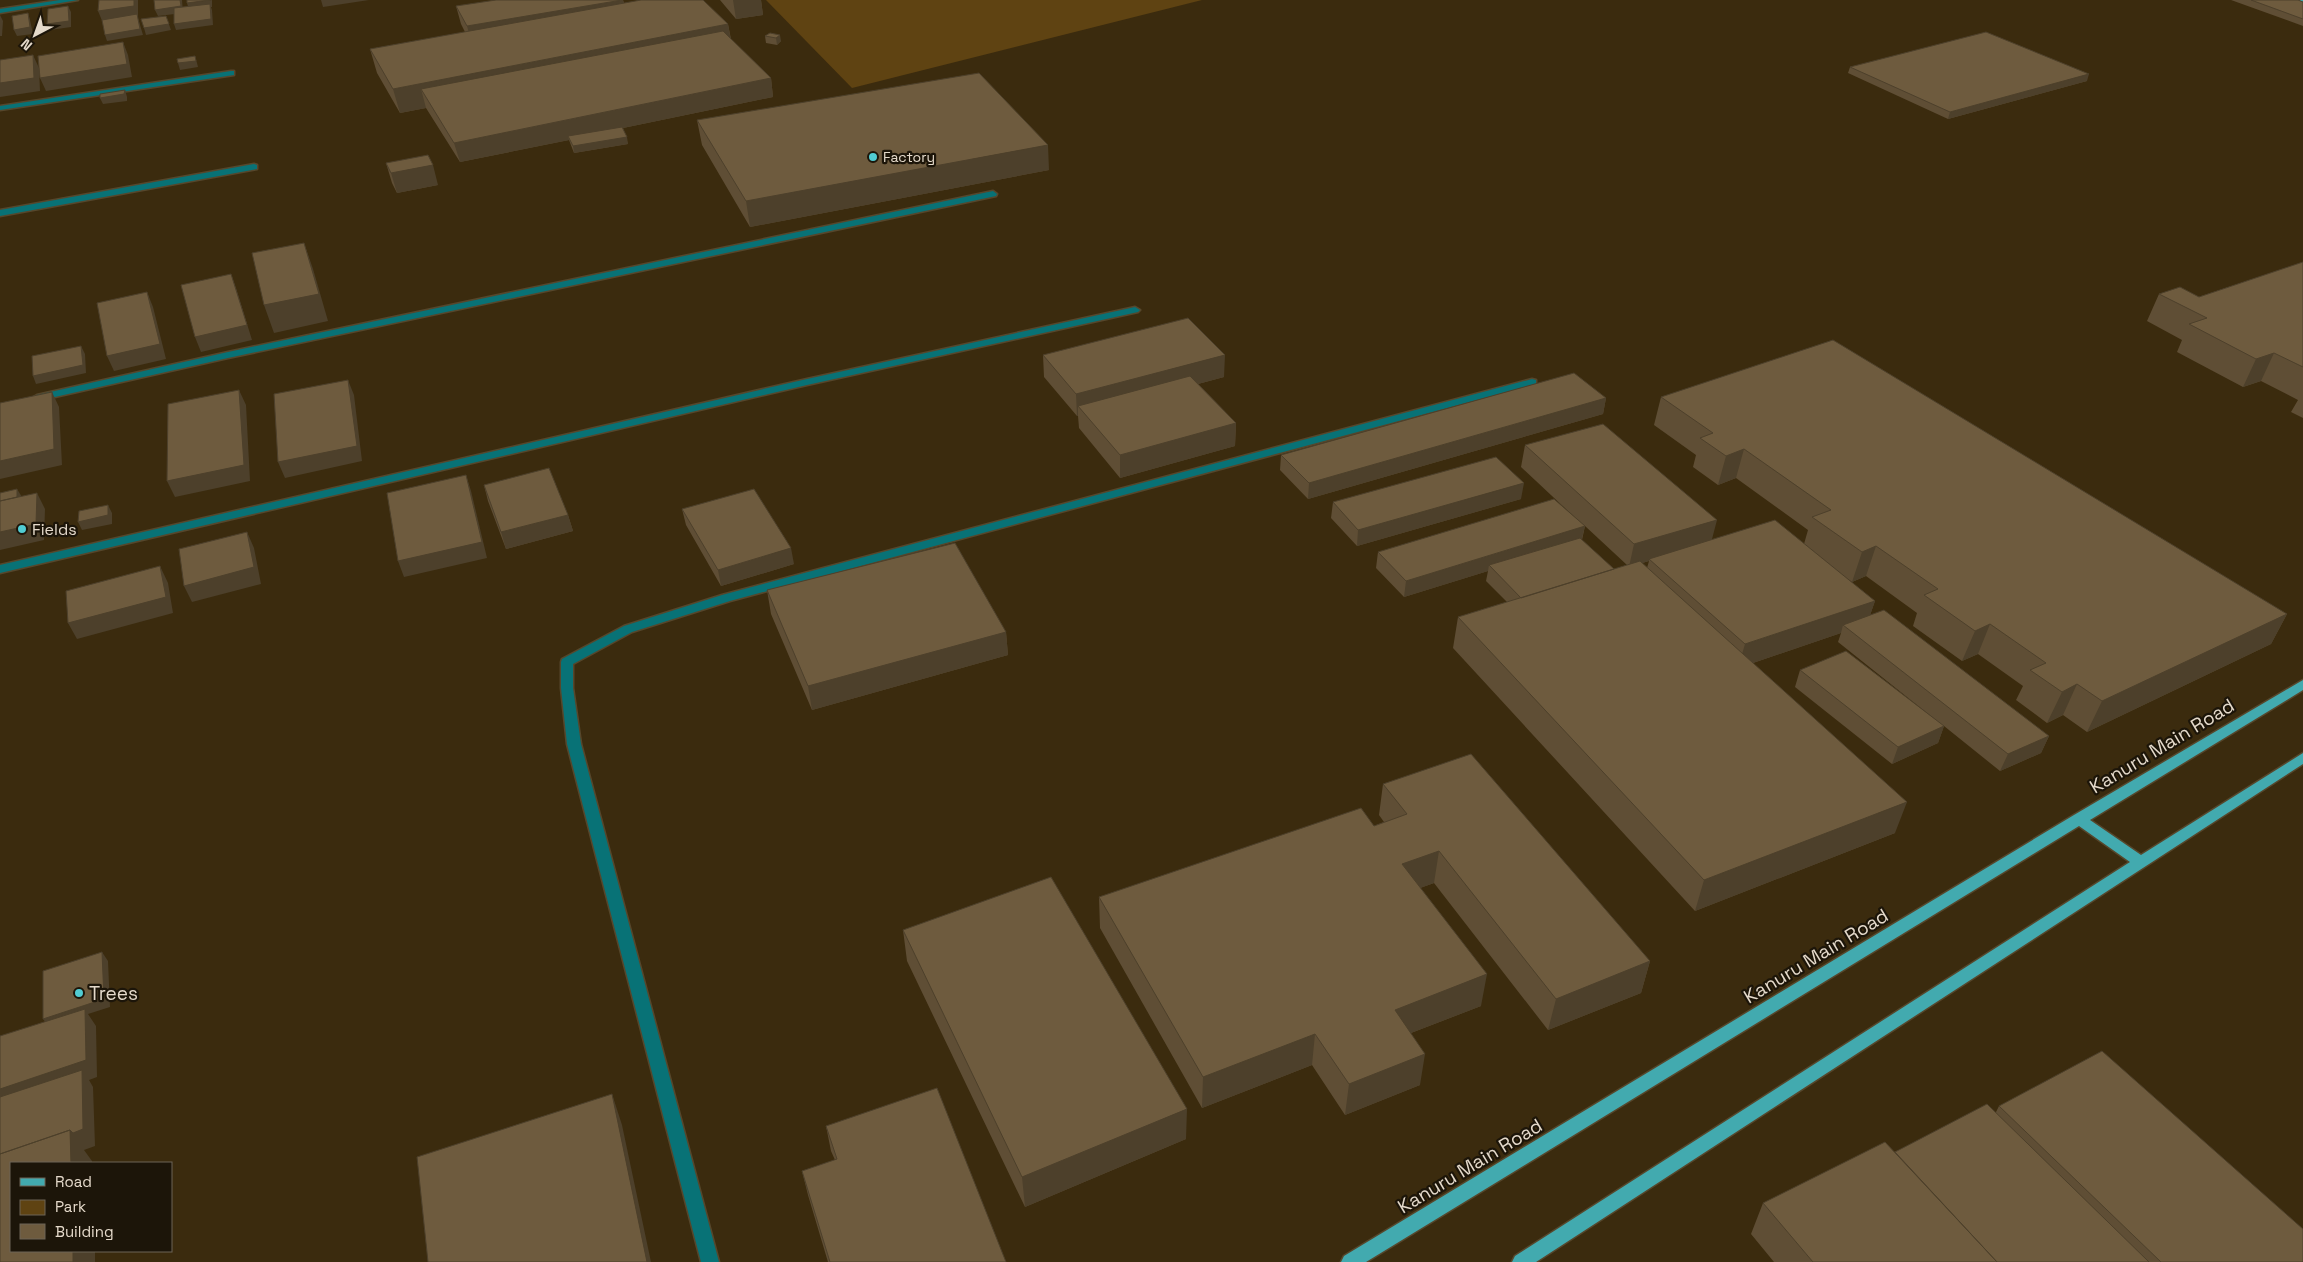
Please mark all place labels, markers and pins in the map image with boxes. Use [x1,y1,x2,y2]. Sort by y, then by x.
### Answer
place label: Factory [883,148,935,166]
marker: Factory [867,151,879,163]
place label: Fields [32,519,77,540]
marker: Fields [16,523,28,535]
place label: Trees [89,981,138,1006]
marker: Trees [73,987,85,999]

